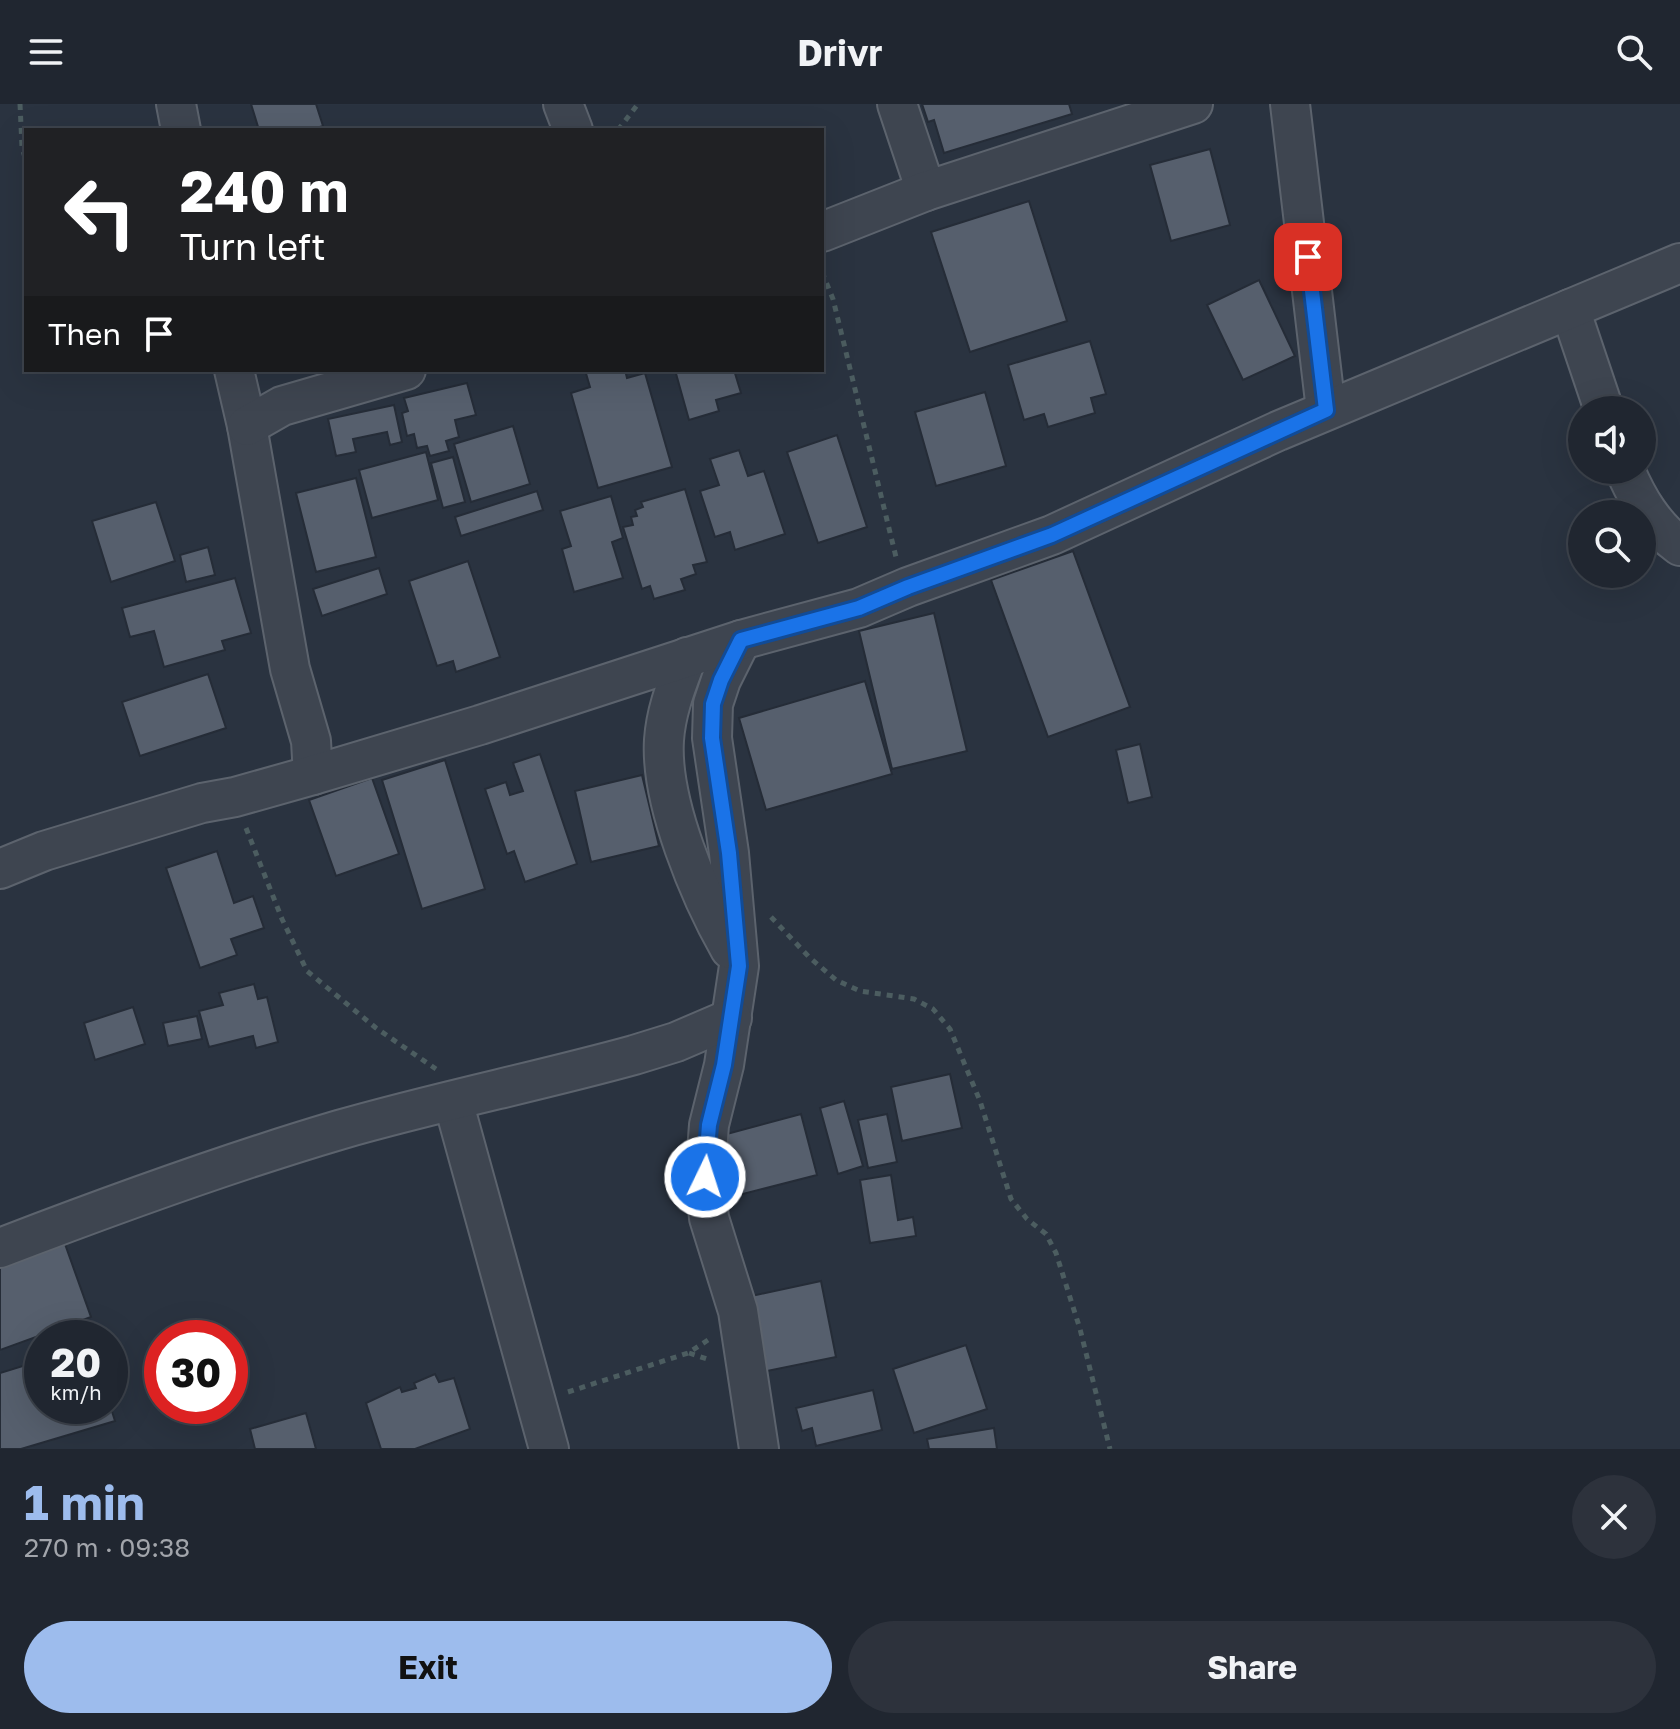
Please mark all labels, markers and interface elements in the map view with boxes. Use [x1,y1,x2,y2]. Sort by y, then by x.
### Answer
icon: menu [24,30,68,74]
icon: search [1612,30,1656,74]
text: Drivr [797,31,883,74]
text: 240 m [180,157,349,224]
icon: left [48,160,152,264]
pin [1274,223,1342,291]
text: Turn left [180,225,326,268]
icon: arrive [1286,235,1330,279]
icon: arrive [137,312,181,356]
text: Then [48,316,121,352]
map controls [1568,396,1656,588]
button: sound [1568,396,1656,484]
button: search [1568,500,1656,588]
position arrow [663,1135,747,1219]
speed limit sign: 30 [144,1320,248,1424]
text: 20 [51,1338,101,1386]
text: km/h [51,1380,101,1404]
text: 1 min [24,1473,145,1531]
button: close [1572,1475,1656,1559]
text: 270 m · 09:38 [24,1532,190,1563]
button: Exit [24,1621,832,1713]
button: Share [848,1621,1656,1713]

